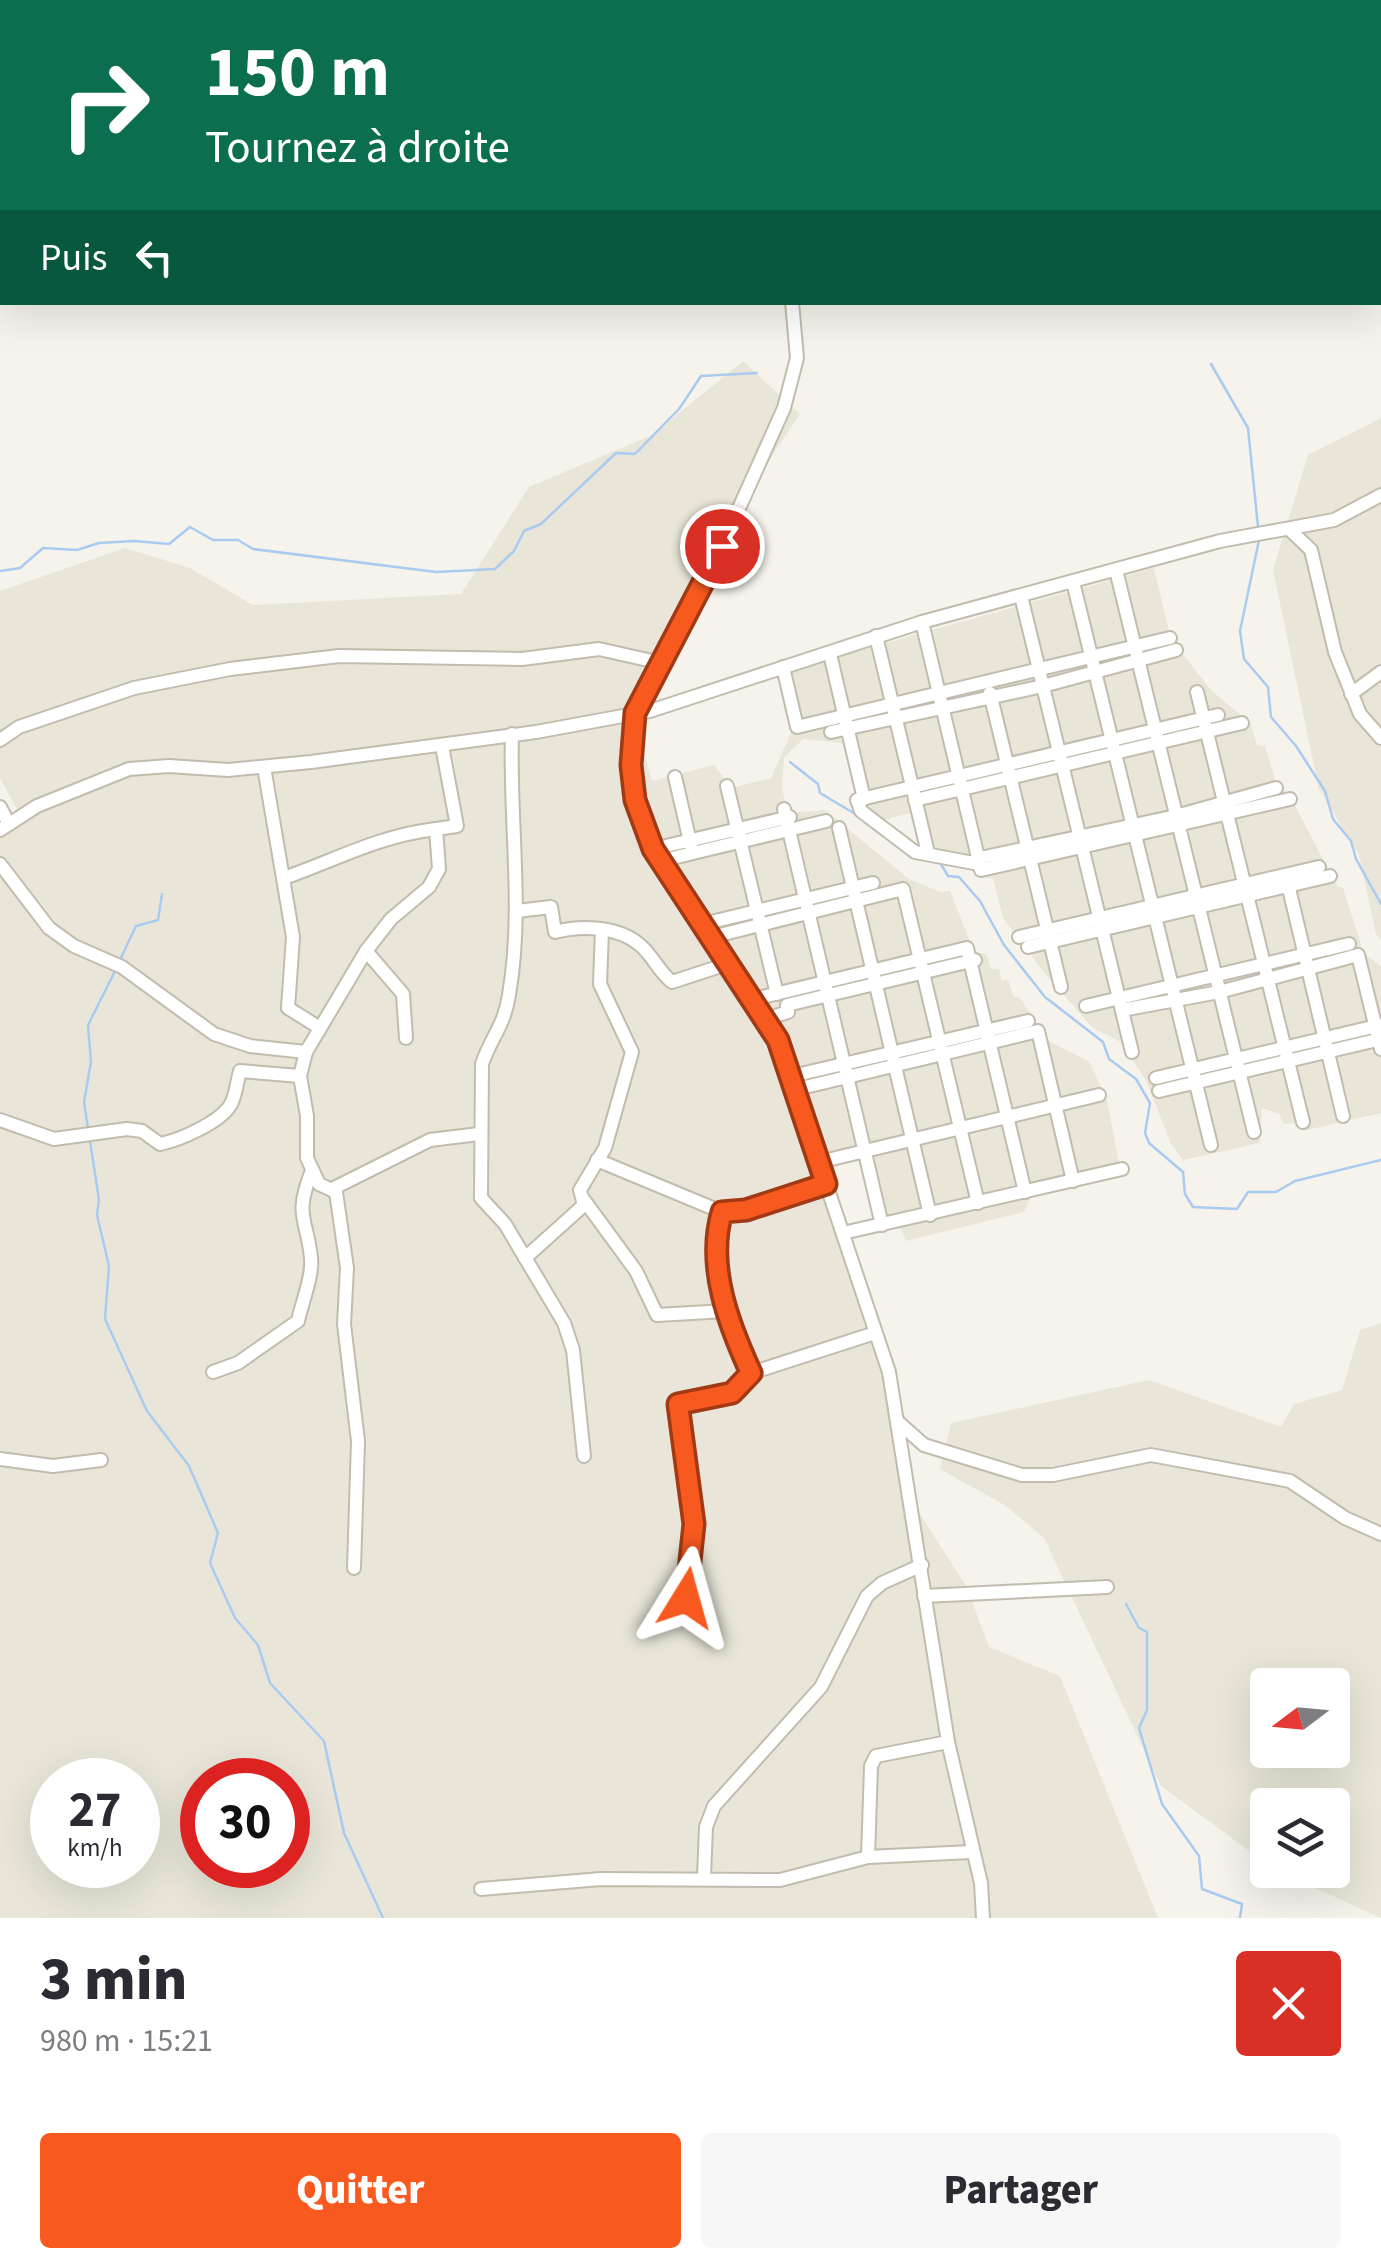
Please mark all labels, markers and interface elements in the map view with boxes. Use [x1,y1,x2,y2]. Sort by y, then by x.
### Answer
text: 150 m [205,23,390,123]
icon: right [40,40,170,170]
text: Tournez à droite [205,116,510,180]
icon: left [127,230,182,285]
text: Puis [40,231,107,285]
pin [680,504,765,589]
icon: arrive [695,519,750,574]
position arrow [634,1546,738,1650]
north arrow [1250,1668,1350,1768]
map controls [1250,1668,1350,1888]
speed limit sign: 30 [180,1758,310,1888]
text: 27 [69,1775,121,1846]
button: layers [1250,1788,1350,1888]
text: km/h [67,1830,123,1866]
text: 3 min [40,1938,187,2023]
button: close [1236,1951,1341,2056]
text: 980 m · 15:21 [40,2018,213,2064]
button: Quitter [40,2133,681,2248]
button: Partager [701,2133,1341,2248]

